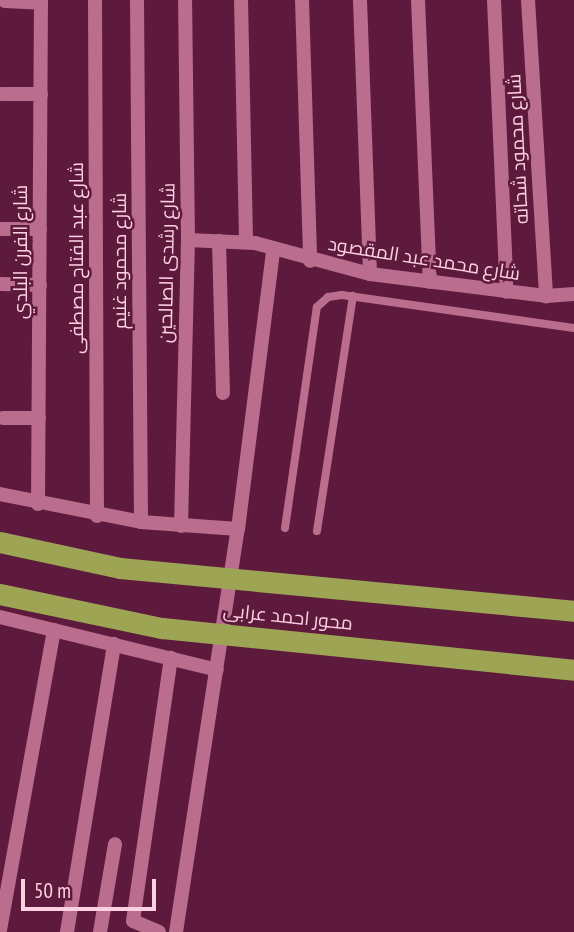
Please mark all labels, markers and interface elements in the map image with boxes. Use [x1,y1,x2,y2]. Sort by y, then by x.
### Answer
street label: شارع محمود شحاته [503,73,533,225]
street label: شارع عبد الفتاح مصطفى [66,162,88,354]
street label: شارع رشدى الصالحين [154,183,180,343]
street label: شارع الفرن البلدي [10,185,32,319]
street label: شارع محمود غنيم [109,193,131,329]
street label: شارع محمد عبد المقصود [326,233,522,285]
street label: محور احمد عرابى [222,599,354,635]
scale bar [24,866,159,910]
text: 50 m [34,877,71,904]

